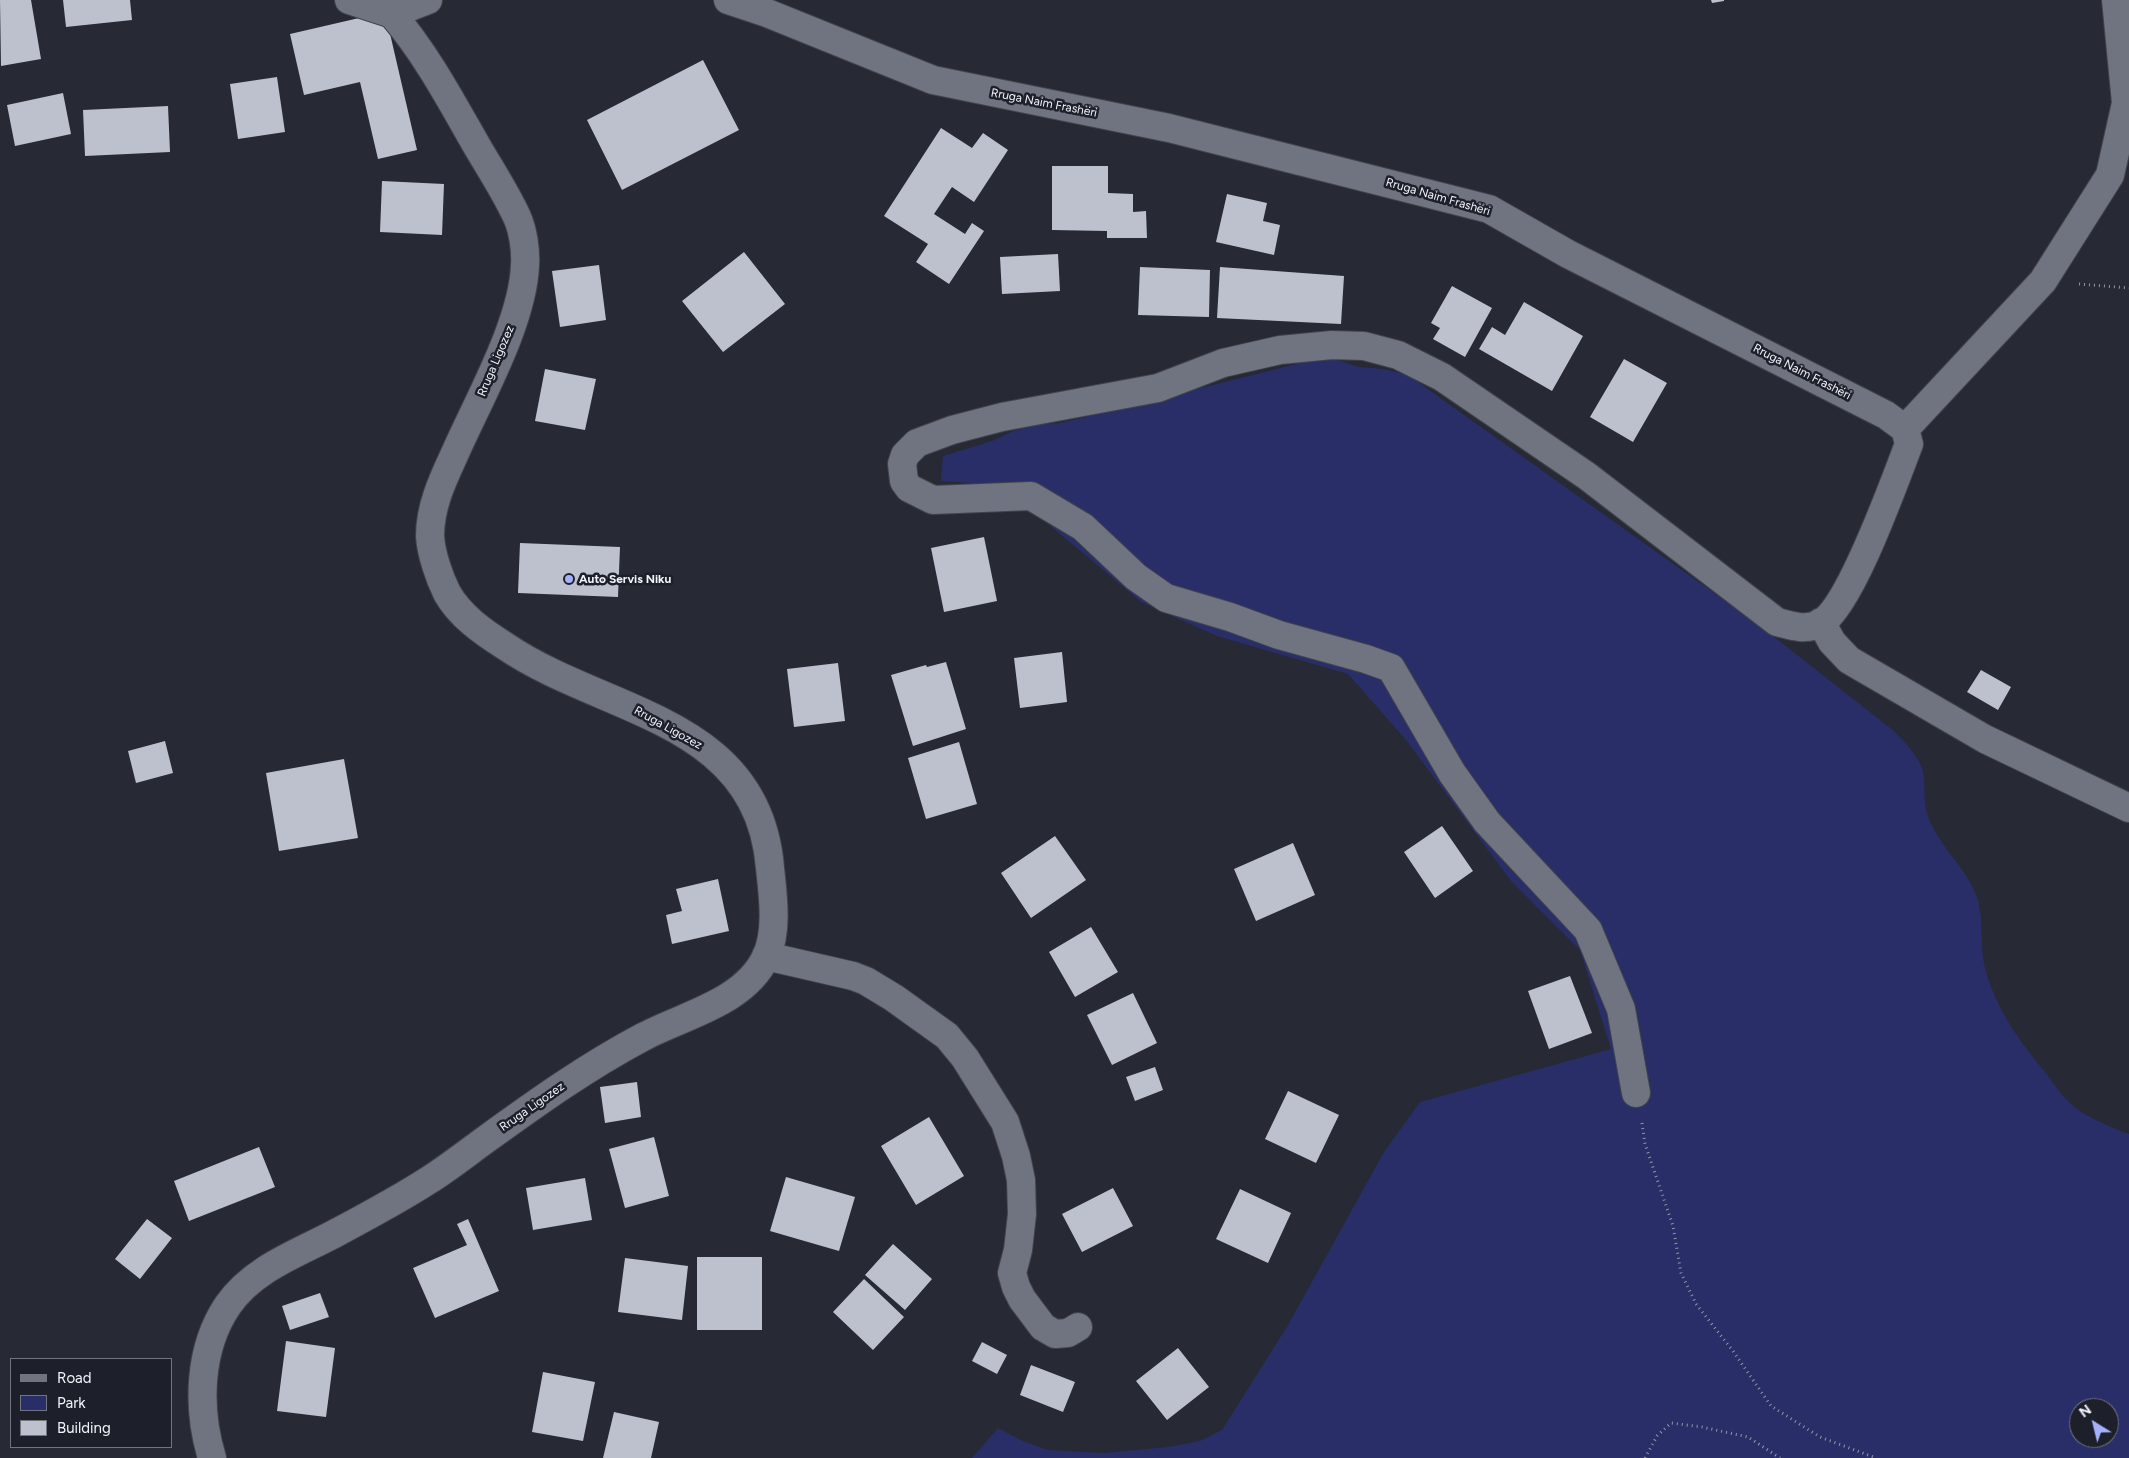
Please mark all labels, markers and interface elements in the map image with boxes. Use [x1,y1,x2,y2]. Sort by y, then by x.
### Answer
street label: Rruga Naim Frashëri [990,86,1098,120]
street label: Rruga Naim Frashëri [1384,175,1492,219]
street label: Rruga Ligozez [475,323,517,399]
street label: Rruga Naim Frashëri [1751,341,1853,403]
place label: Auto Servis Niku [579,572,671,586]
marker: Auto Servis Niku [563,573,575,585]
street label: Rruga Ligozez [631,703,705,753]
street label: Rruga Ligozez [497,1079,567,1135]
legend [10,1358,172,1448]
text: Road [57,1369,92,1387]
text: Park [57,1394,86,1412]
north arrow [2069,1398,2119,1448]
text: N [2076,1401,2095,1421]
text: Building [57,1419,111,1437]

